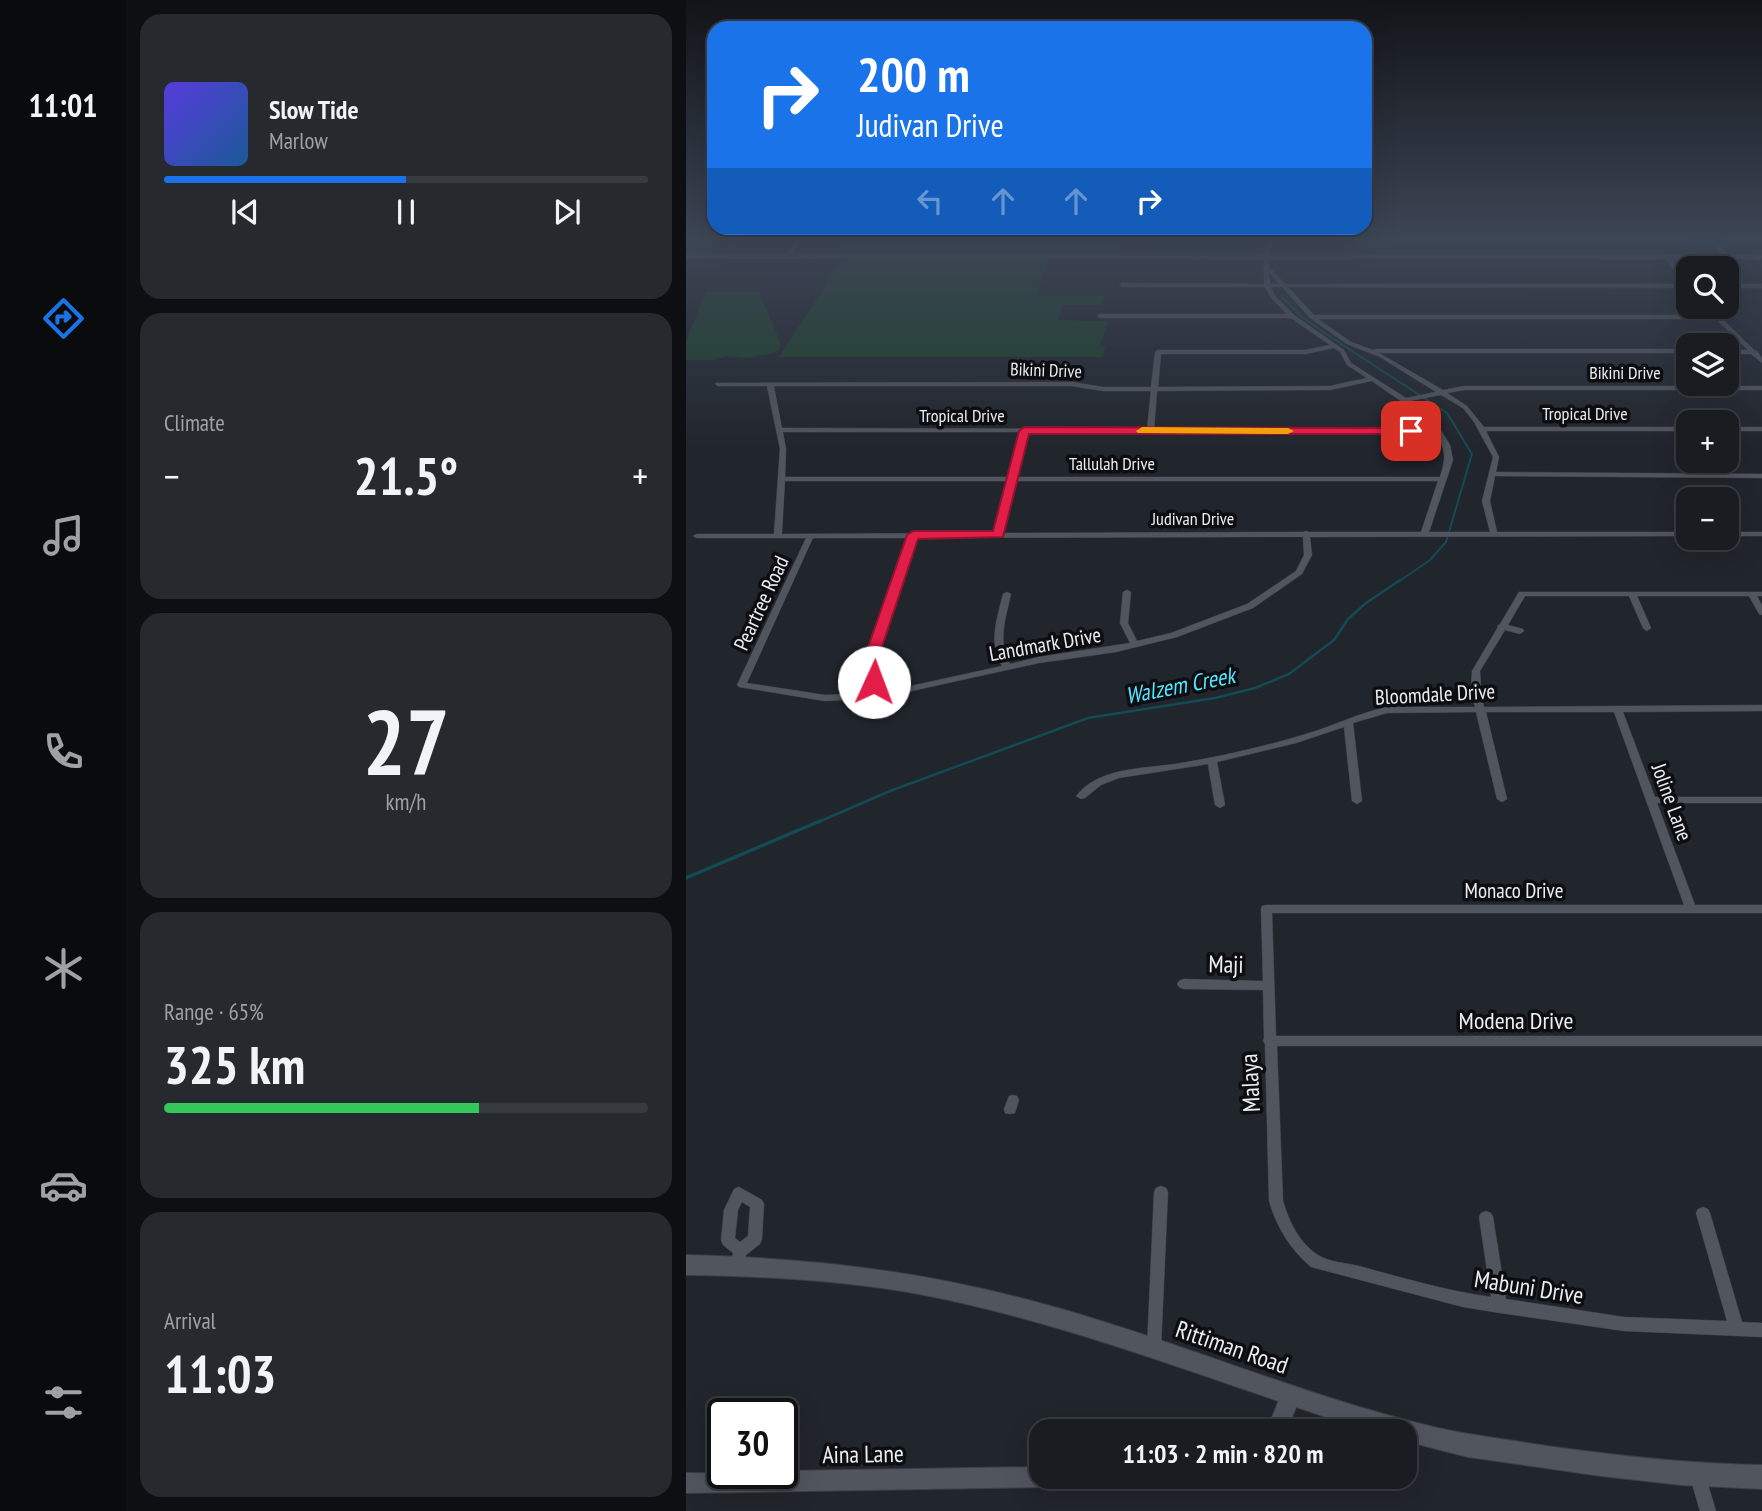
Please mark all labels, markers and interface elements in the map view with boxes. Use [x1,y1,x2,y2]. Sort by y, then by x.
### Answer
text: 200 m [857,42,970,106]
icon: right [742,49,833,140]
text: 11:01 [28,84,98,126]
text: Slow Tide [269,93,359,126]
text: Judivan Drive [857,104,1004,146]
text: Marlow [269,126,328,155]
icon: left [911,182,949,220]
icon: ahead [984,182,1022,220]
icon: ahead [1057,182,1095,220]
icon: right [1130,182,1168,220]
icon: previous [226,193,264,231]
icon: pause [387,193,425,231]
icon: next [548,193,586,231]
map controls [1676,256,1739,550]
button: search [1676,256,1739,319]
icon: directions [39,294,88,343]
button: layers [1676,333,1739,396]
street label: Bikini Drive [1010,357,1082,383]
street label: Bikini Drive [1589,361,1661,384]
pin [1381,401,1441,461]
street label: Tropical Drive [1542,402,1628,425]
street label: Tropical Drive [919,404,1005,427]
text: Climate [164,408,225,437]
button: + [1676,410,1739,473]
icon: arrive [1392,412,1430,450]
text: 21.5° [354,442,458,509]
text: − [164,451,180,500]
text: + [632,451,648,500]
street label: Tallulah Drive [1069,452,1155,475]
button: − [1676,487,1739,550]
street label: Judivan Drive [1151,507,1234,530]
icon: music [39,511,88,560]
street label: Peartree Road [727,551,795,655]
street label: Landmark Drive [987,621,1103,667]
position arrow [837,645,911,719]
water label: Walzem Creek [1123,660,1240,710]
street label: Bloomdale Drive [1374,677,1496,711]
text: 27 [363,682,450,800]
icon: phone [39,727,88,776]
street label: Joline Lane [1645,759,1698,845]
text: km/h [386,787,426,816]
street label: Monaco Drive [1465,877,1563,904]
icon: climate [39,944,88,993]
street label: Maji [1208,948,1244,980]
text: Range · 65% [164,997,264,1026]
street label: Modena Drive [1459,1005,1573,1036]
text: 325 km [164,1031,305,1098]
street label: Malaya [1233,1053,1267,1113]
icon: car [39,1161,88,1210]
street label: Mabuni Drive [1472,1263,1586,1311]
text: Arrival [164,1306,216,1335]
street label: Rittiman Road [1172,1313,1292,1381]
text: 11:03 [164,1340,276,1407]
icon: filters [39,1378,88,1427]
speed limit sign: 30 [707,1398,798,1489]
text: 11:03 · 2 min · 820 m [1123,1437,1323,1470]
street label: Aina Lane [822,1438,904,1470]

